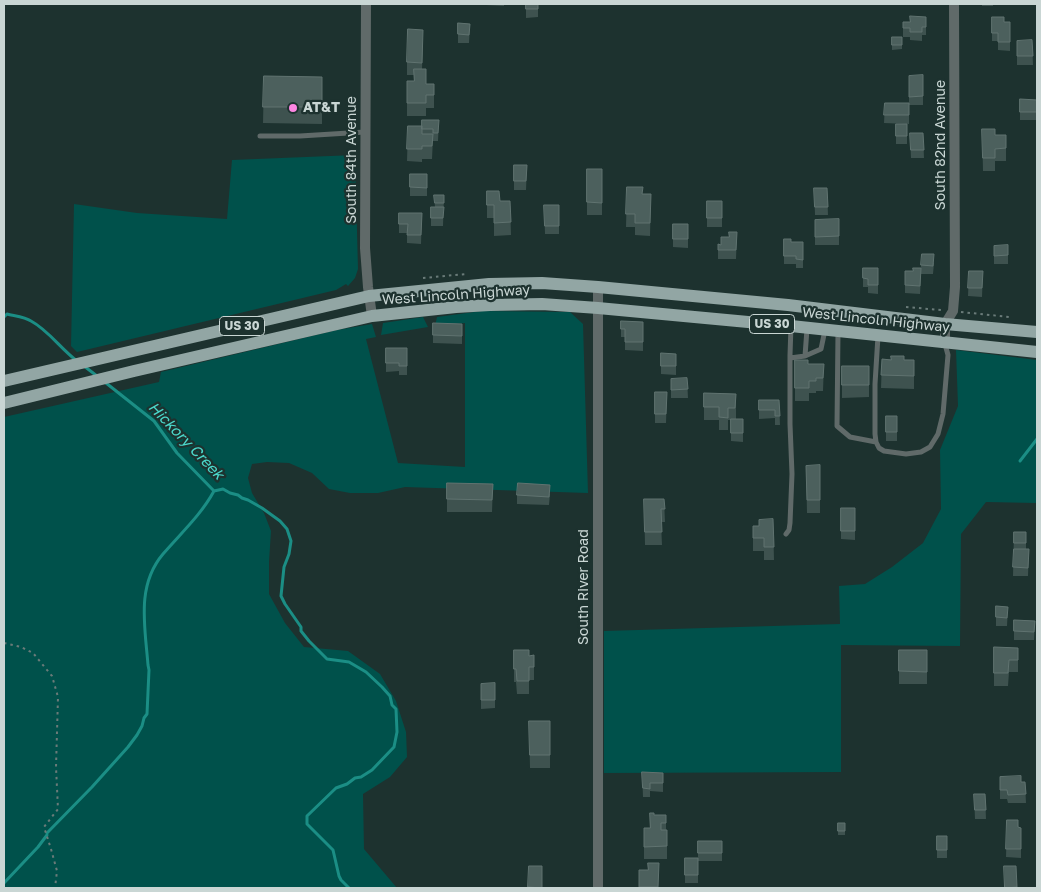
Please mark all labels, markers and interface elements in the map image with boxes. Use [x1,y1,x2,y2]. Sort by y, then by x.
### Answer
street label: South 82nd Avenue [933,80,949,210]
street label: South 84th Avenue [344,96,360,224]
place label: AT&T [303,100,340,116]
marker: AT&T [287,102,299,114]
street label: West Lincoln Highway [381,281,531,309]
street label: West Lincoln Highway [801,304,951,336]
road number: US 30 [750,314,794,334]
road number: US 30 [220,316,264,336]
water label: Hickory Creek [144,398,228,484]
street label: South River Road [576,529,592,645]

